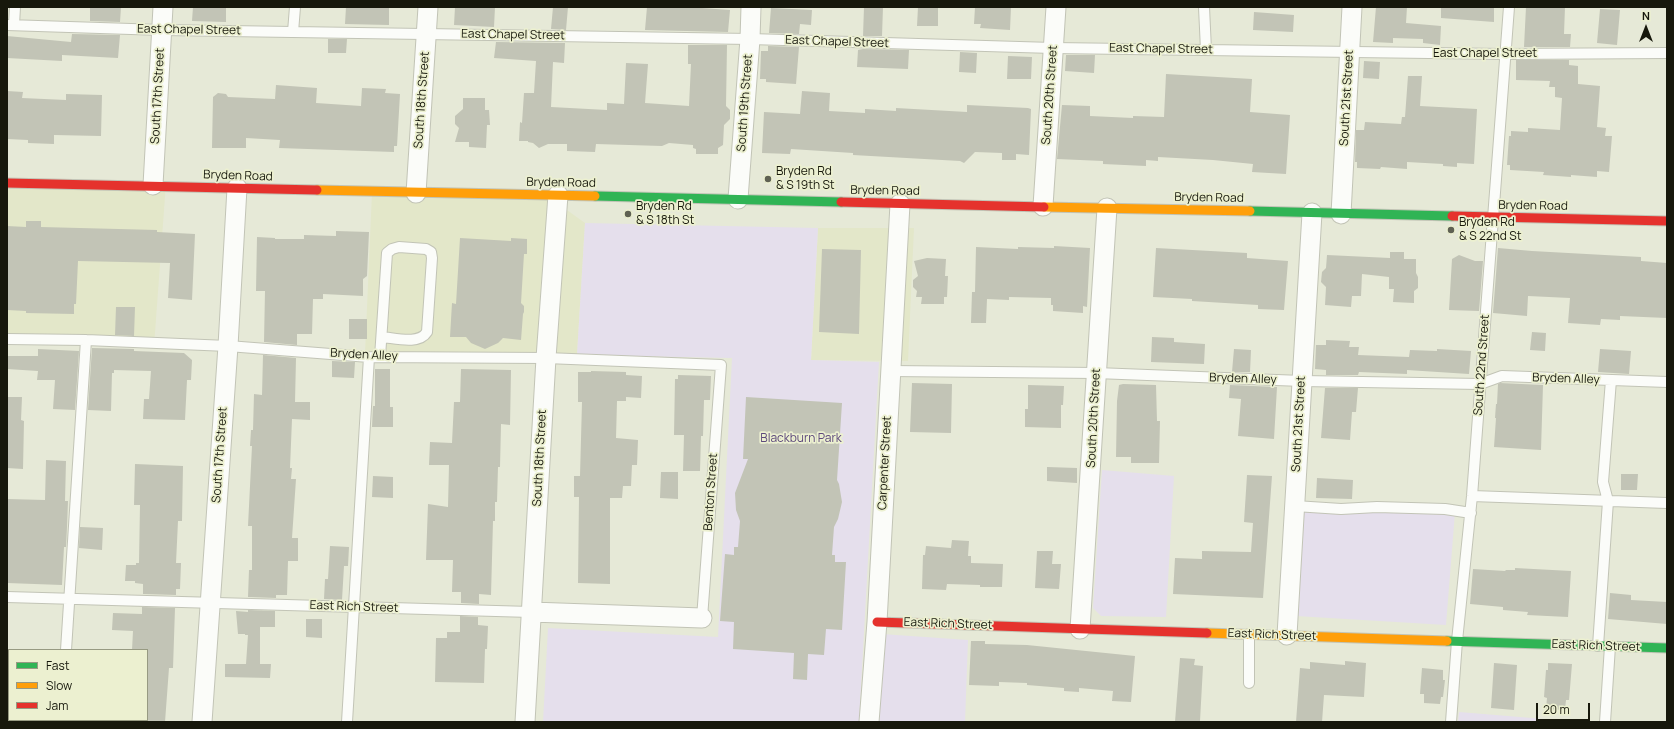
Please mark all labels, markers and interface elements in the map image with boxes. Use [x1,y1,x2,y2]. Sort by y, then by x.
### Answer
north arrow [1626,8,1666,48]
text: N [1642,8,1650,23]
street label: East Chapel Street [137,22,241,38]
street label: East Chapel Street [461,27,565,43]
street label: East Chapel Street [785,33,889,51]
street label: East Chapel Street [1109,41,1213,57]
street label: South 20th Street [1039,45,1061,145]
street label: East Chapel Street [1433,47,1537,61]
street label: South 17th Street [148,48,168,144]
street label: South 21st Street [1337,50,1357,146]
street label: South 18th Street [411,51,433,149]
street label: South 19th Street [734,54,756,152]
place label: Bryden Rd & S 19th St [776,165,835,193]
street label: Bryden Road [203,168,273,184]
marker: Bryden Rd & S 19th St [763,174,773,184]
street label: Bryden Road [526,175,596,191]
street label: Bryden Road [850,183,920,199]
street label: Bryden Road [1174,190,1244,206]
street label: Bryden Road [1498,198,1568,214]
place label: Bryden Rd & S 18th St [636,200,694,228]
marker: Bryden Rd & S 18th St [623,209,633,219]
place label: Bryden Rd & S 22nd St [1459,216,1521,244]
marker: Bryden Rd & S 22nd St [1446,225,1456,235]
street label: South 22nd Street [1471,314,1493,416]
street label: Bryden Alley [330,346,398,364]
street label: South 20th Street [1084,368,1104,468]
street label: Bryden Alley [1209,371,1277,387]
street label: Bryden Alley [1532,371,1600,387]
street label: South 21st Street [1289,376,1309,472]
street label: South 17th Street [209,406,231,504]
street label: South 18th Street [530,409,550,507]
street label: Carpenter Street [875,416,895,510]
park label: Blackburn Park [760,432,842,446]
street label: Benton Street [701,453,721,531]
street label: East Rich Street [309,598,399,616]
street label: East Rich Street [903,615,993,633]
street label: East Rich Street [1227,626,1317,644]
street label: East Rich Street [1551,637,1641,655]
legend [8,649,148,721]
text: Fast [46,657,70,674]
text: Slow [46,677,72,694]
scale bar [1538,695,1592,721]
text: Jam [46,697,68,714]
text: 20 m [1543,701,1570,718]

